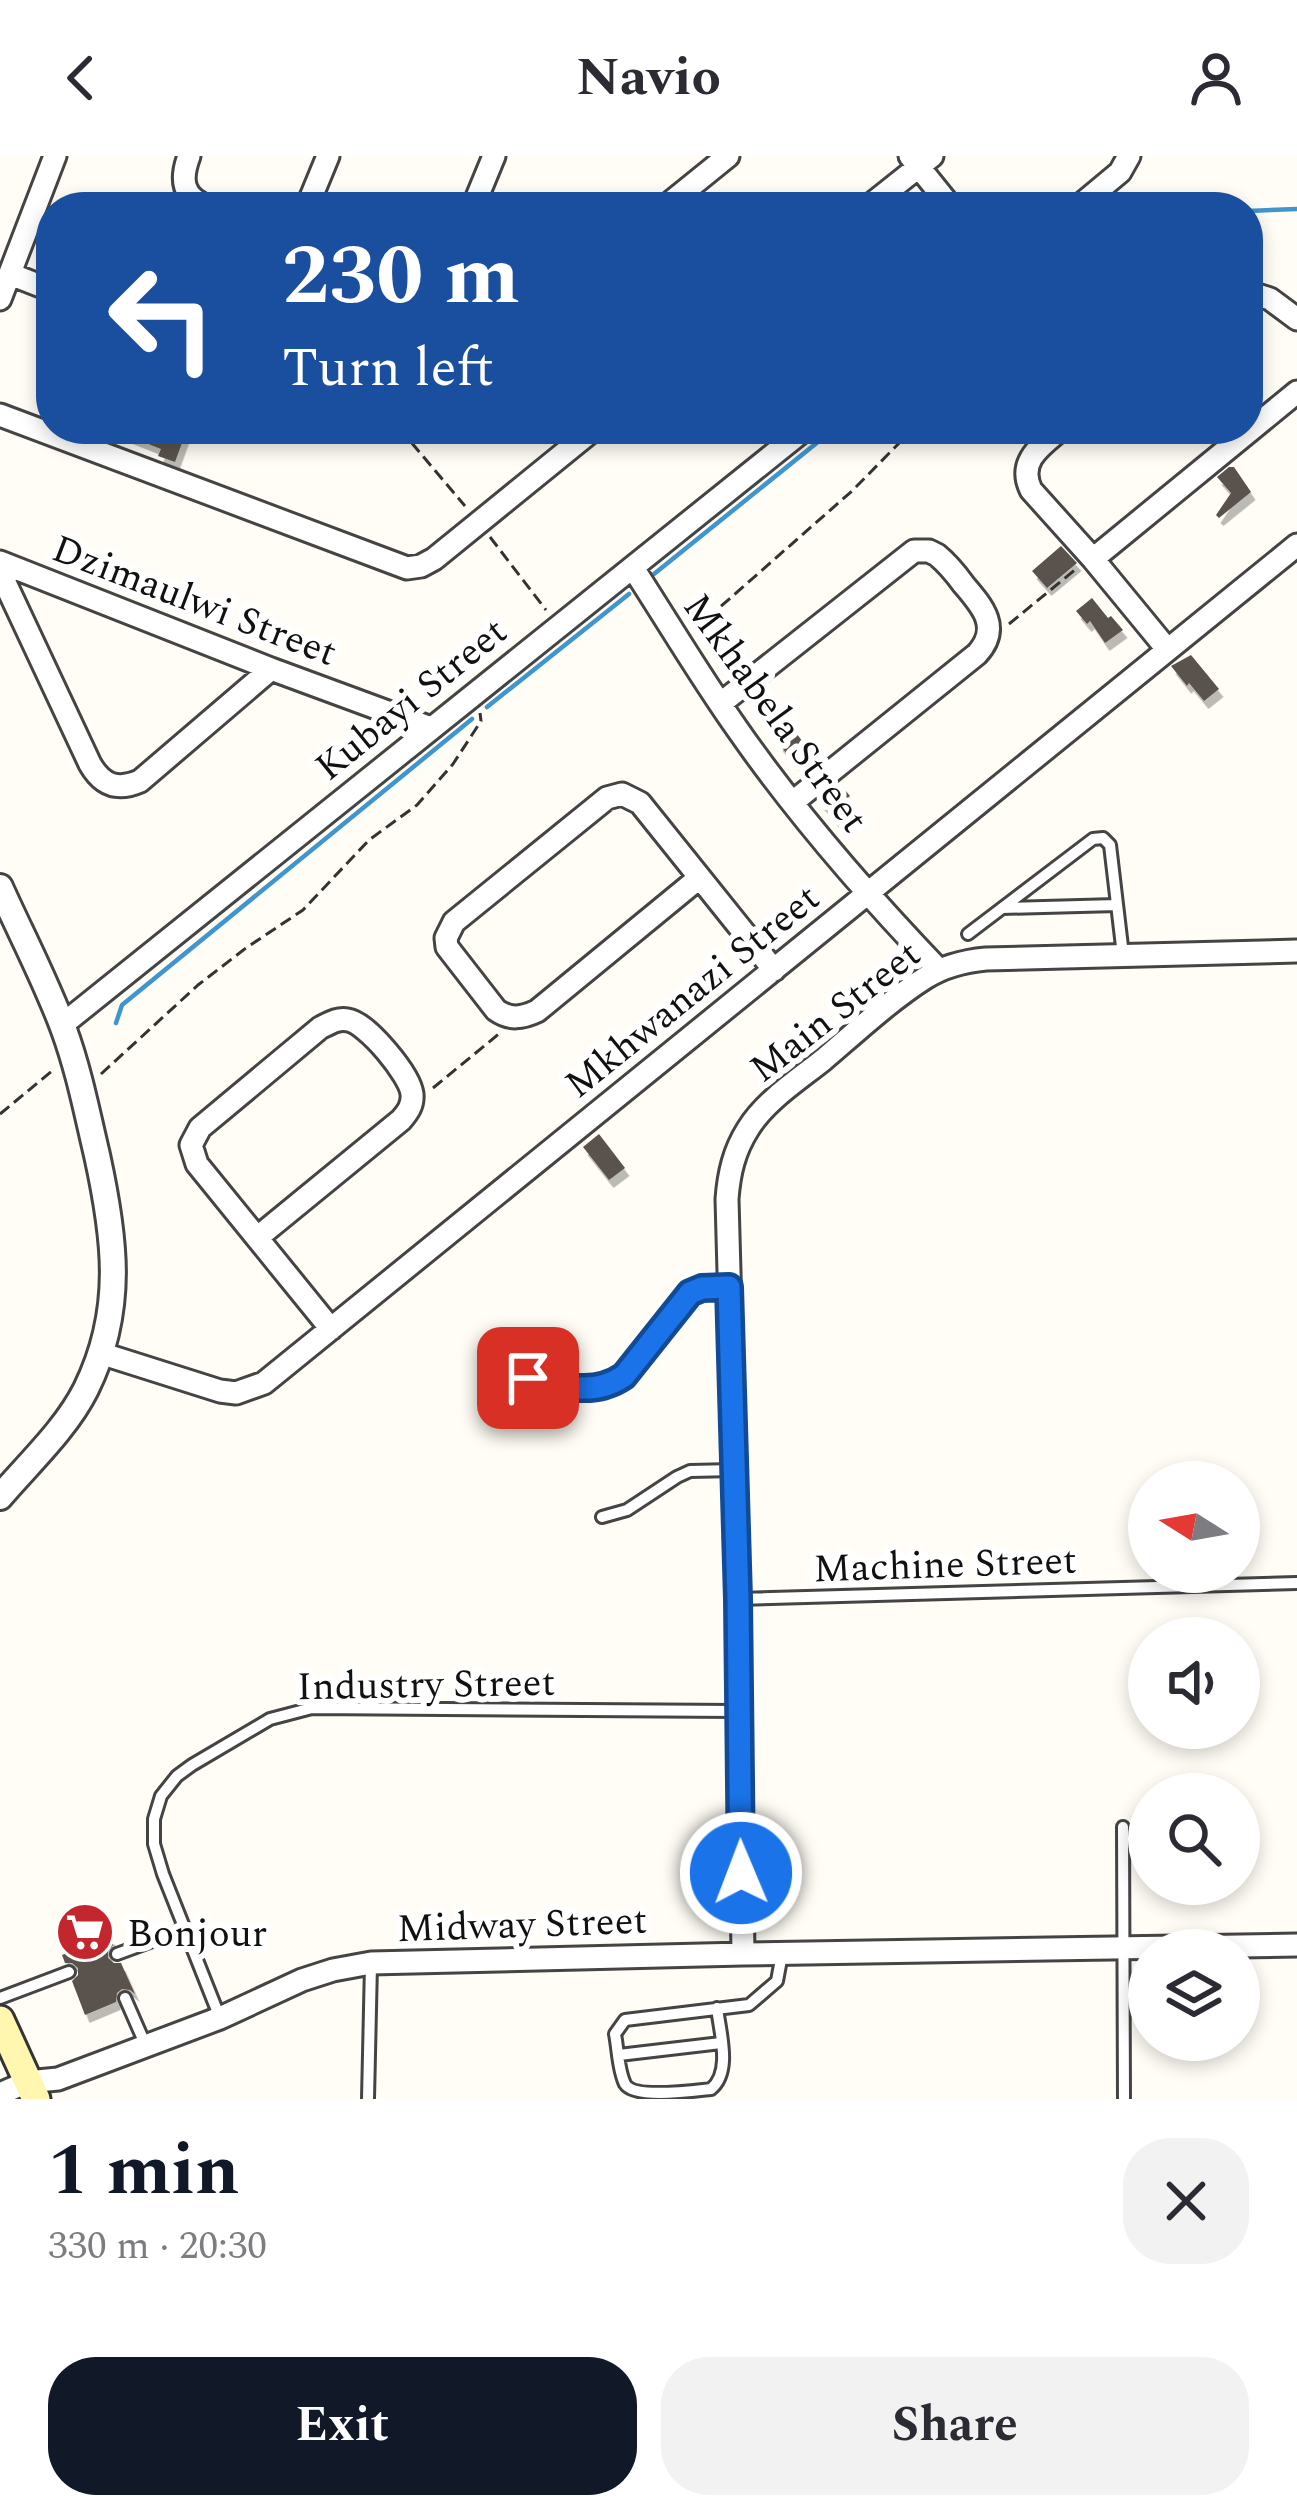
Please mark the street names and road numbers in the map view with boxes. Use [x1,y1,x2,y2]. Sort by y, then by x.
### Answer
street label: Dzimaulwi Street [43,520,345,683]
street label: Mkhabela Street [668,581,882,846]
street label: Kubayi Street [303,604,521,796]
street label: Mkhwanazi Street [552,870,833,1114]
street label: Main Street [737,926,934,1098]
street label: Machine Street [812,1531,1078,1600]
street label: Industry Street [296,1654,556,1717]
street label: Midway Street [396,1892,648,1959]

